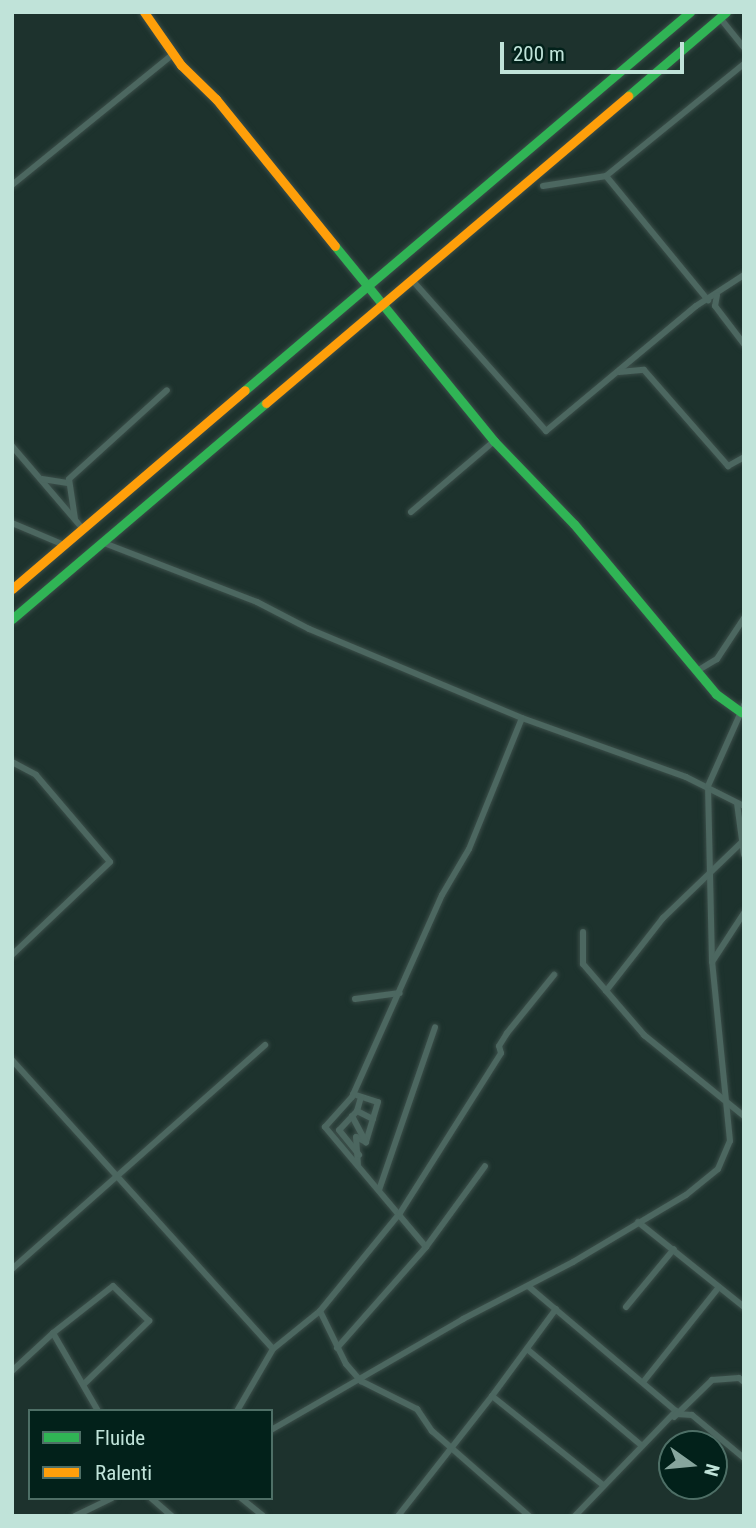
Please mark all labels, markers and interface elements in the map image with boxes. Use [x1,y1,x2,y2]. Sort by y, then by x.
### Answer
scale bar [504,28,688,72]
text: 200 m [513,42,565,66]
legend [28,1409,273,1500]
text: Fluide [95,1426,145,1450]
north arrow [658,1430,728,1500]
text: Ralenti [95,1461,152,1485]
text: N [699,1461,724,1479]

